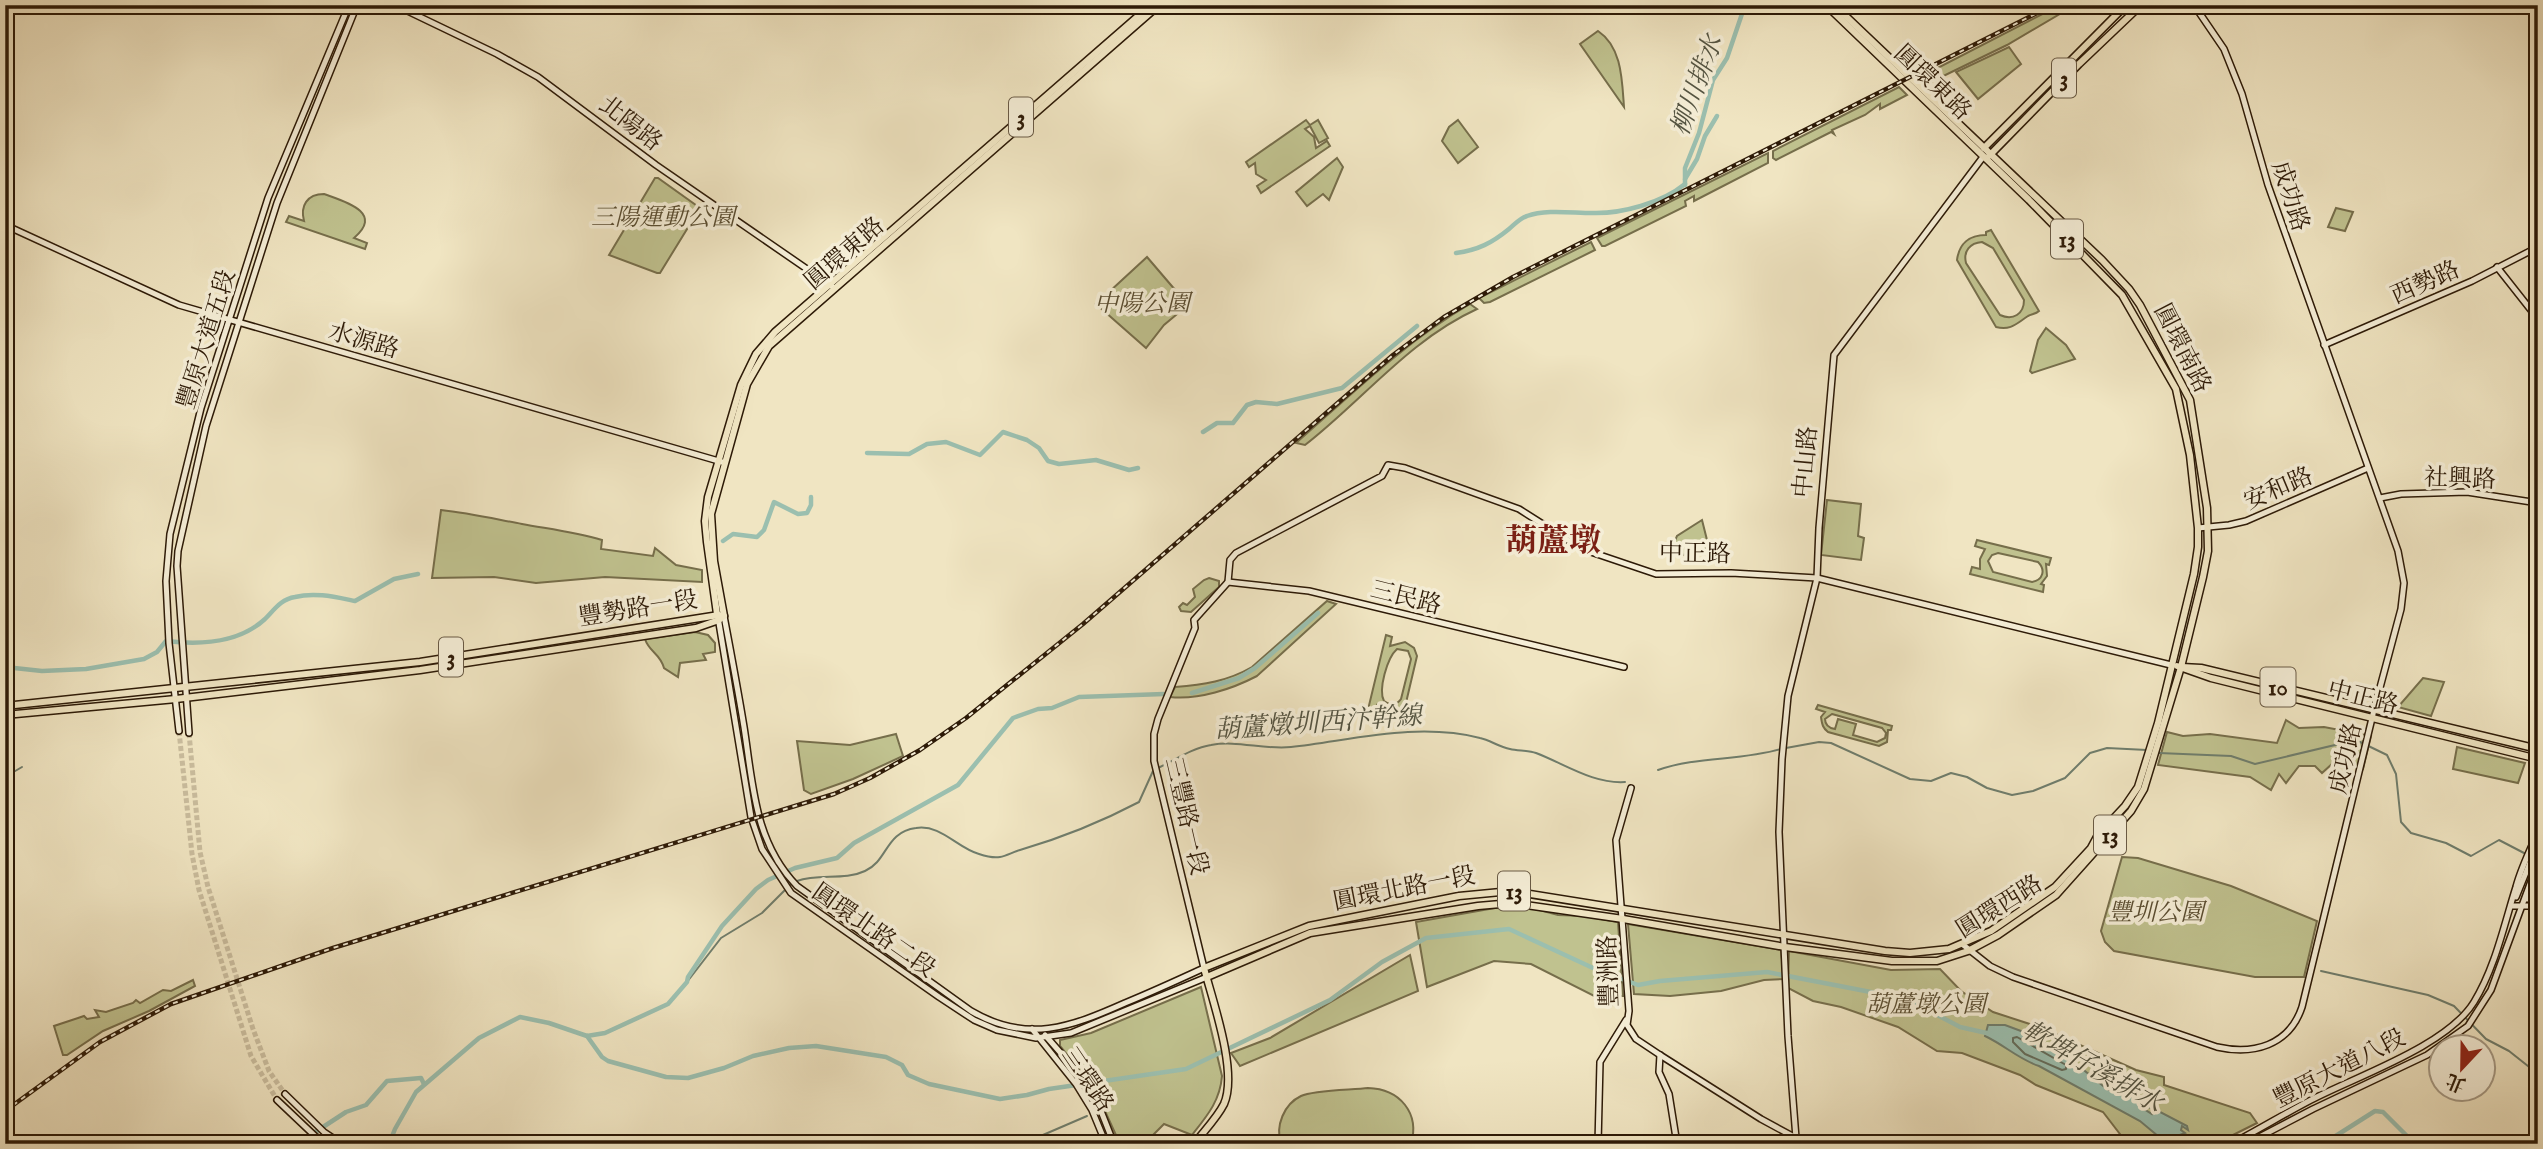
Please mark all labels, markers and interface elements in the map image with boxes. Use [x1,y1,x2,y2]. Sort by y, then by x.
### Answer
water label: 柳川排水 [1664,28,1732,140]
street label: 圓環東路 [1887,39,1977,128]
road number: 3 [2052,58,2076,97]
street label: 北陽路 [592,90,668,159]
road number: 3 [1009,98,1033,136]
street label: 成功路 [2264,157,2315,235]
park label: 三陽運動公園 [591,203,739,234]
street label: 圓環東路 [799,211,891,297]
road number: 13 [2051,220,2083,258]
street label: 西勢路 [2386,255,2465,312]
street label: 豐原大道五段 [172,266,243,413]
park label: 中陽公園 [1094,289,1194,320]
street label: 圓環南路 [2146,299,2217,398]
street label: 水源路 [325,317,402,366]
street label: 中山路 [1788,425,1825,499]
street label: 安和路 [2239,461,2318,518]
street label: 社興路 [2423,463,2496,496]
district label: 葫蘆墩 [1505,522,1601,563]
street label: 中正路 [1659,538,1731,571]
street label: 三民路 [1367,575,1444,622]
street label: 豐勢路一段 [577,585,700,634]
road number: 3 [439,638,463,677]
road number: 10 [2260,667,2296,706]
street label: 中正路 [2324,675,2401,722]
water label: 葫蘆燉圳西汴幹線 [1213,700,1426,747]
street label: 成功路 [2323,720,2370,797]
street label: 三豐路一段 [1157,754,1214,878]
road number: 13 [2094,816,2126,855]
street label: 圓環北路一段 [1331,861,1478,918]
street label: 圓環西路 [1951,869,2049,946]
road number: 13 [1498,872,1530,911]
street label: 圓環北路二段 [805,877,941,985]
park label: 豐圳公園 [2108,898,2208,929]
street label: 豐洲路 [1593,934,1626,1007]
park label: 葫蘆墩公園 [1866,990,1990,1021]
water label: 軟埤仔溪排水 [2016,1014,2171,1122]
street label: 豐原大道八段 [2268,1023,2411,1116]
north arrow [2428,1034,2498,1104]
street label: 三環路 [1054,1041,1120,1118]
text: 北 [2443,1067,2470,1097]

